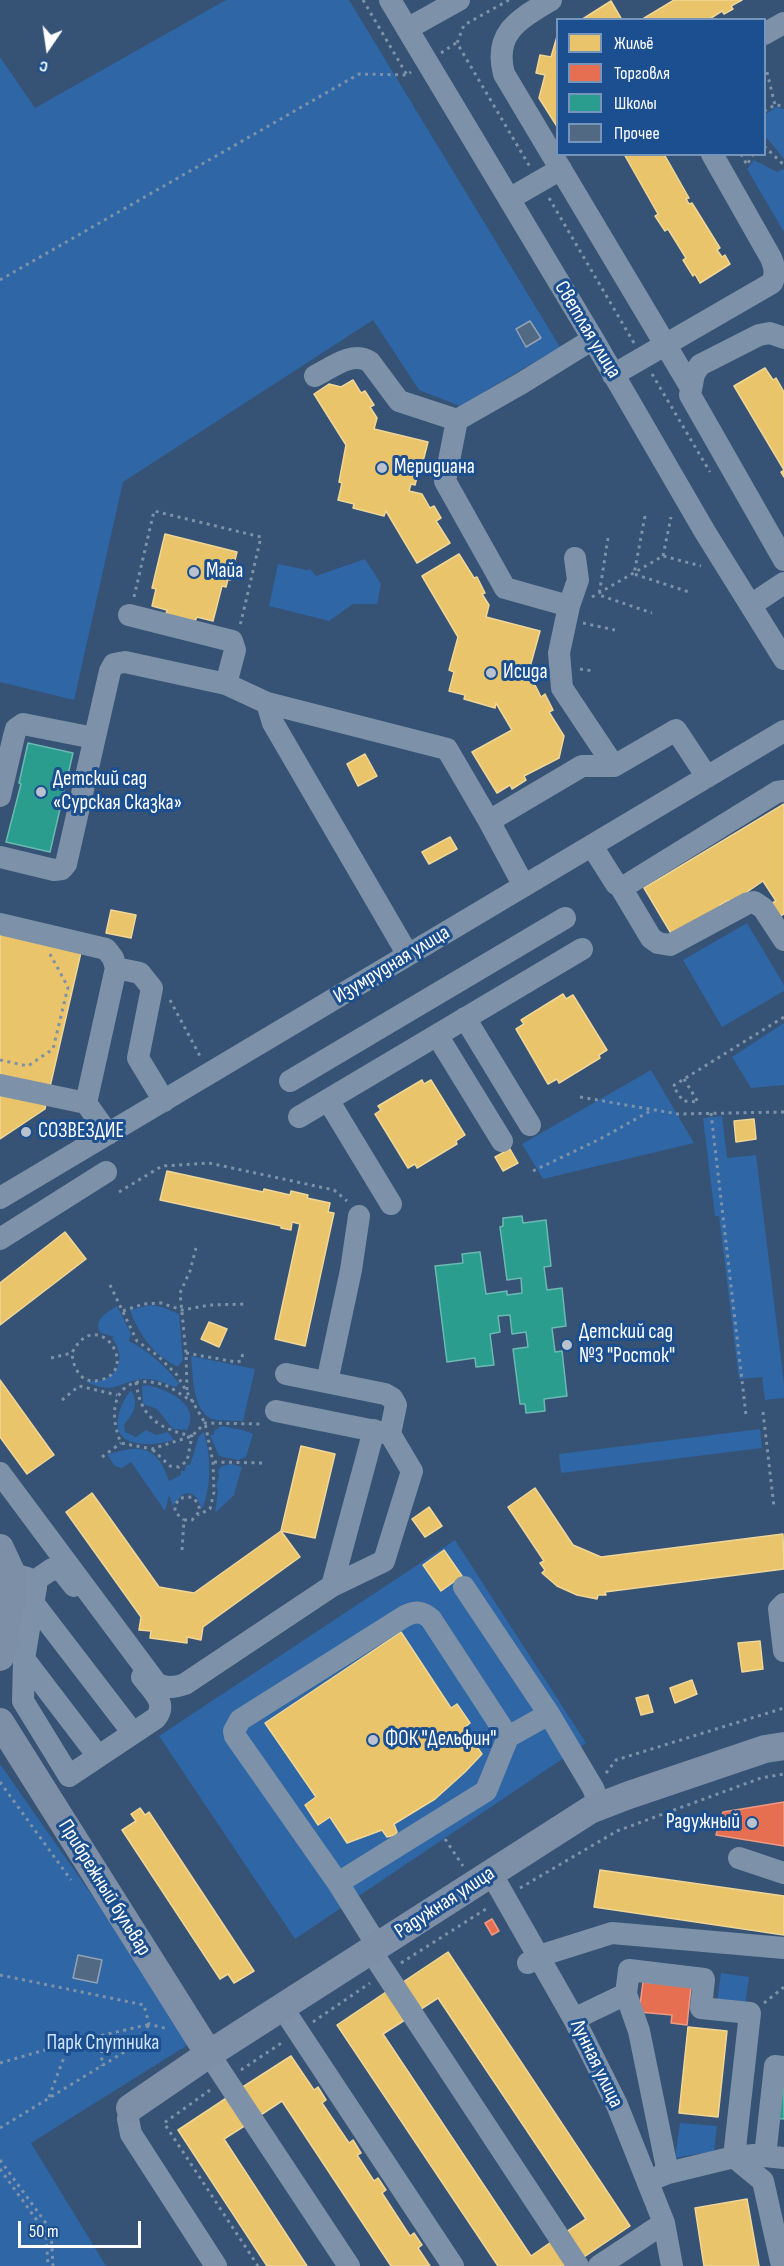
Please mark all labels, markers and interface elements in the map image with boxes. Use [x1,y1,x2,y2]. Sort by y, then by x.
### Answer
north arrow [18,18,78,78]
legend [556,18,766,156]
text: Жильё [614,33,654,54]
text: С [38,56,50,76]
text: Торговля [614,63,670,84]
text: Школы [614,93,657,114]
text: Прочее [614,123,660,144]
street label: Светлая улица [548,277,626,383]
place label: Меридиана [394,455,475,481]
marker: Меридиана [375,461,389,475]
place label: Майа [206,559,243,585]
marker: Майа [187,565,201,579]
place label: Исида [503,660,548,686]
marker: Исида [484,666,498,680]
place label: Детский сад «Сурская Сказка» [53,767,182,817]
marker: Детский сад «Сурская Сказка» [34,785,48,799]
street label: Изумрудная улица [329,920,455,1010]
place label: СОЗВЕЗДИЕ [38,1119,124,1145]
marker: СОЗВЕЗДИЕ [19,1125,33,1139]
place label: Детский сад №3 "Росток" [579,1320,675,1370]
marker: Детский сад №3 "Росток" [560,1338,574,1352]
place label: ФОК "Дельфин" [385,1727,496,1753]
marker: ФОК "Дельфин" [366,1733,380,1747]
place label: Радужный [666,1810,740,1836]
street label: Прибрежный бульвар [52,1815,156,1961]
marker: Радужный [745,1816,759,1830]
street label: Радужная улица [390,1861,500,1945]
street label: Лунная улица [564,2016,628,2112]
park label: Парк Спутника [47,2031,159,2057]
scale bar [21,2209,144,2247]
text: 50 m [29,2221,59,2242]

